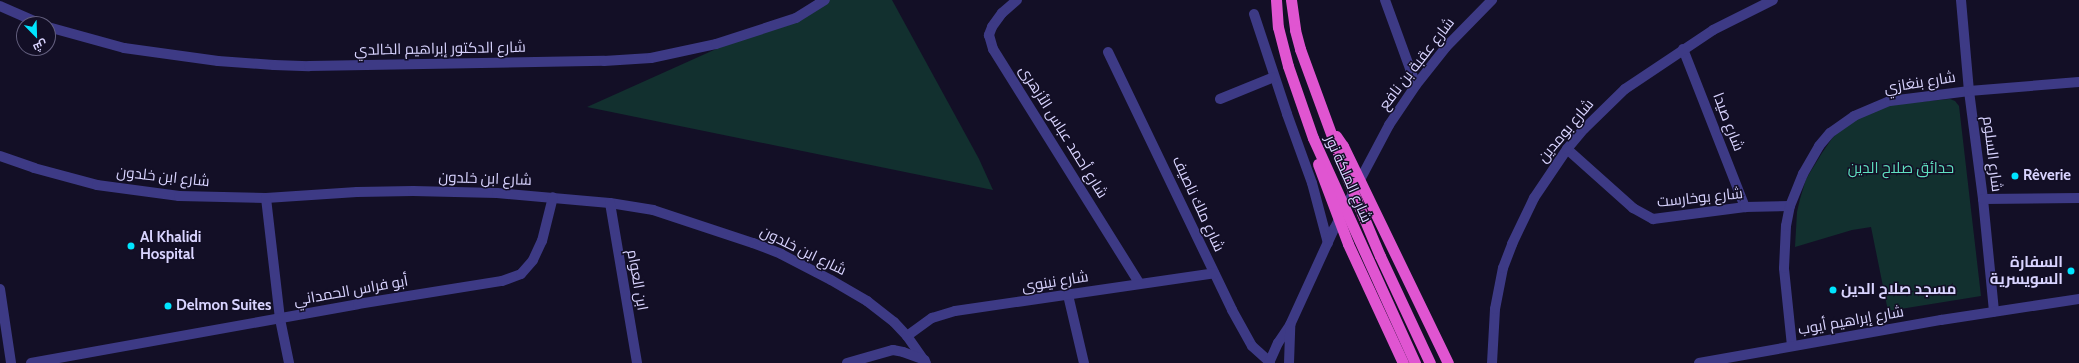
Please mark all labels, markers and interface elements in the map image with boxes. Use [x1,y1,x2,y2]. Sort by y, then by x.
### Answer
street label: شارع عقبة بن نافع [1375,14,1459,114]
north arrow [16,16,56,56]
text: ش [31,37,50,55]
street label: شارع الدكتور إبراهيم الخالدي [354,39,526,59]
street label: شارع أحمد عباس الأزهرى [1015,62,1111,202]
street label: شارع بنغازي [1883,68,1957,98]
street label: شارع صيدا [1709,90,1747,154]
street label: شارع بومدين [1534,96,1598,166]
street label: شارع السلوم [1978,115,2006,193]
street label: شارع الملكة نور [1321,132,1375,226]
street label: شارع ملك ناصيف [1168,153,1228,255]
park label: حدائق صلاح الدين [1848,160,1954,178]
street label: شارع ابن خلدون [116,163,210,191]
place label: Rêverie [2023,167,2071,185]
street label: شارع ابن خلدون [438,168,532,190]
marker: Rêverie [2010,171,2020,181]
street label: شارع بوخارست [1656,185,1744,211]
street label: شارع ابن خلدون [757,222,849,280]
place label: Al Khalidi Hospital [140,228,201,263]
marker: Al Khalidi Hospital [125,240,137,252]
street label: ابن العوام [623,248,651,312]
place label: السفارة السويسرية [1990,253,2063,288]
marker: السفارة السويسرية [2066,266,2076,276]
street label: شارع نينوى [1020,268,1090,296]
street label: أبو فراس الحمداني [292,272,410,310]
place label: مسجد صلاح الدين [1841,281,1956,299]
marker: مسجد صلاح الدين [1828,285,1838,295]
place label: Delmon Suites [176,297,271,315]
marker: Delmon Suites [163,301,173,311]
street label: شارع إبراهيم أيوب [1797,303,1905,339]

